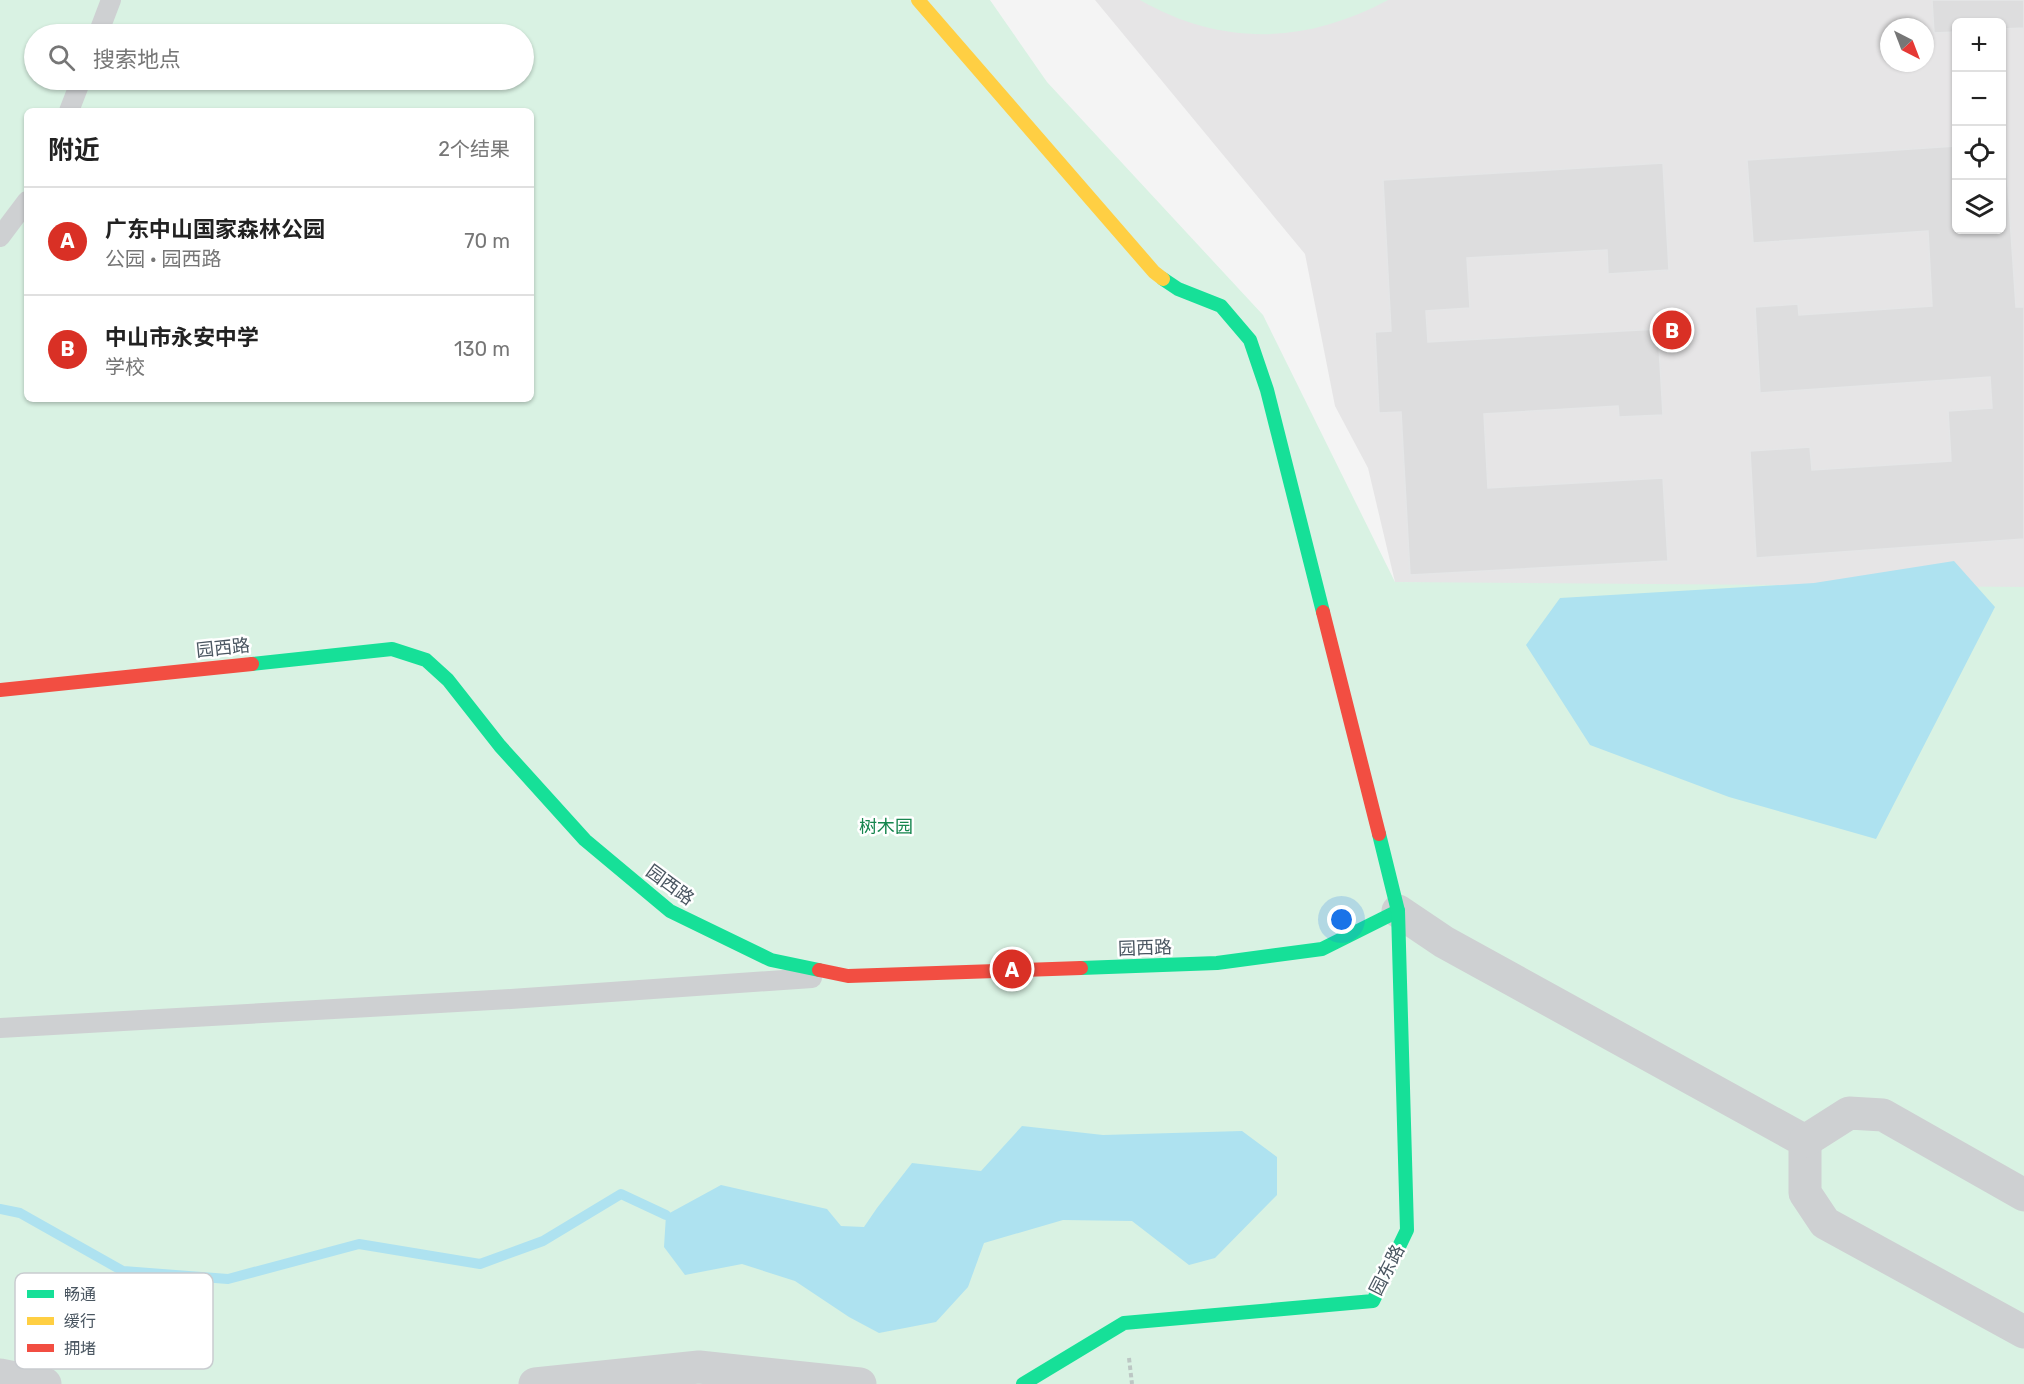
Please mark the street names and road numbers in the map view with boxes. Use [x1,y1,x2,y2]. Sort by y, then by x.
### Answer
street label: 园西路 [195,634,251,662]
street label: 园西路 [642,860,698,910]
street label: 园西路 [1118,936,1172,960]
street label: 园东路 [1365,1241,1409,1299]

